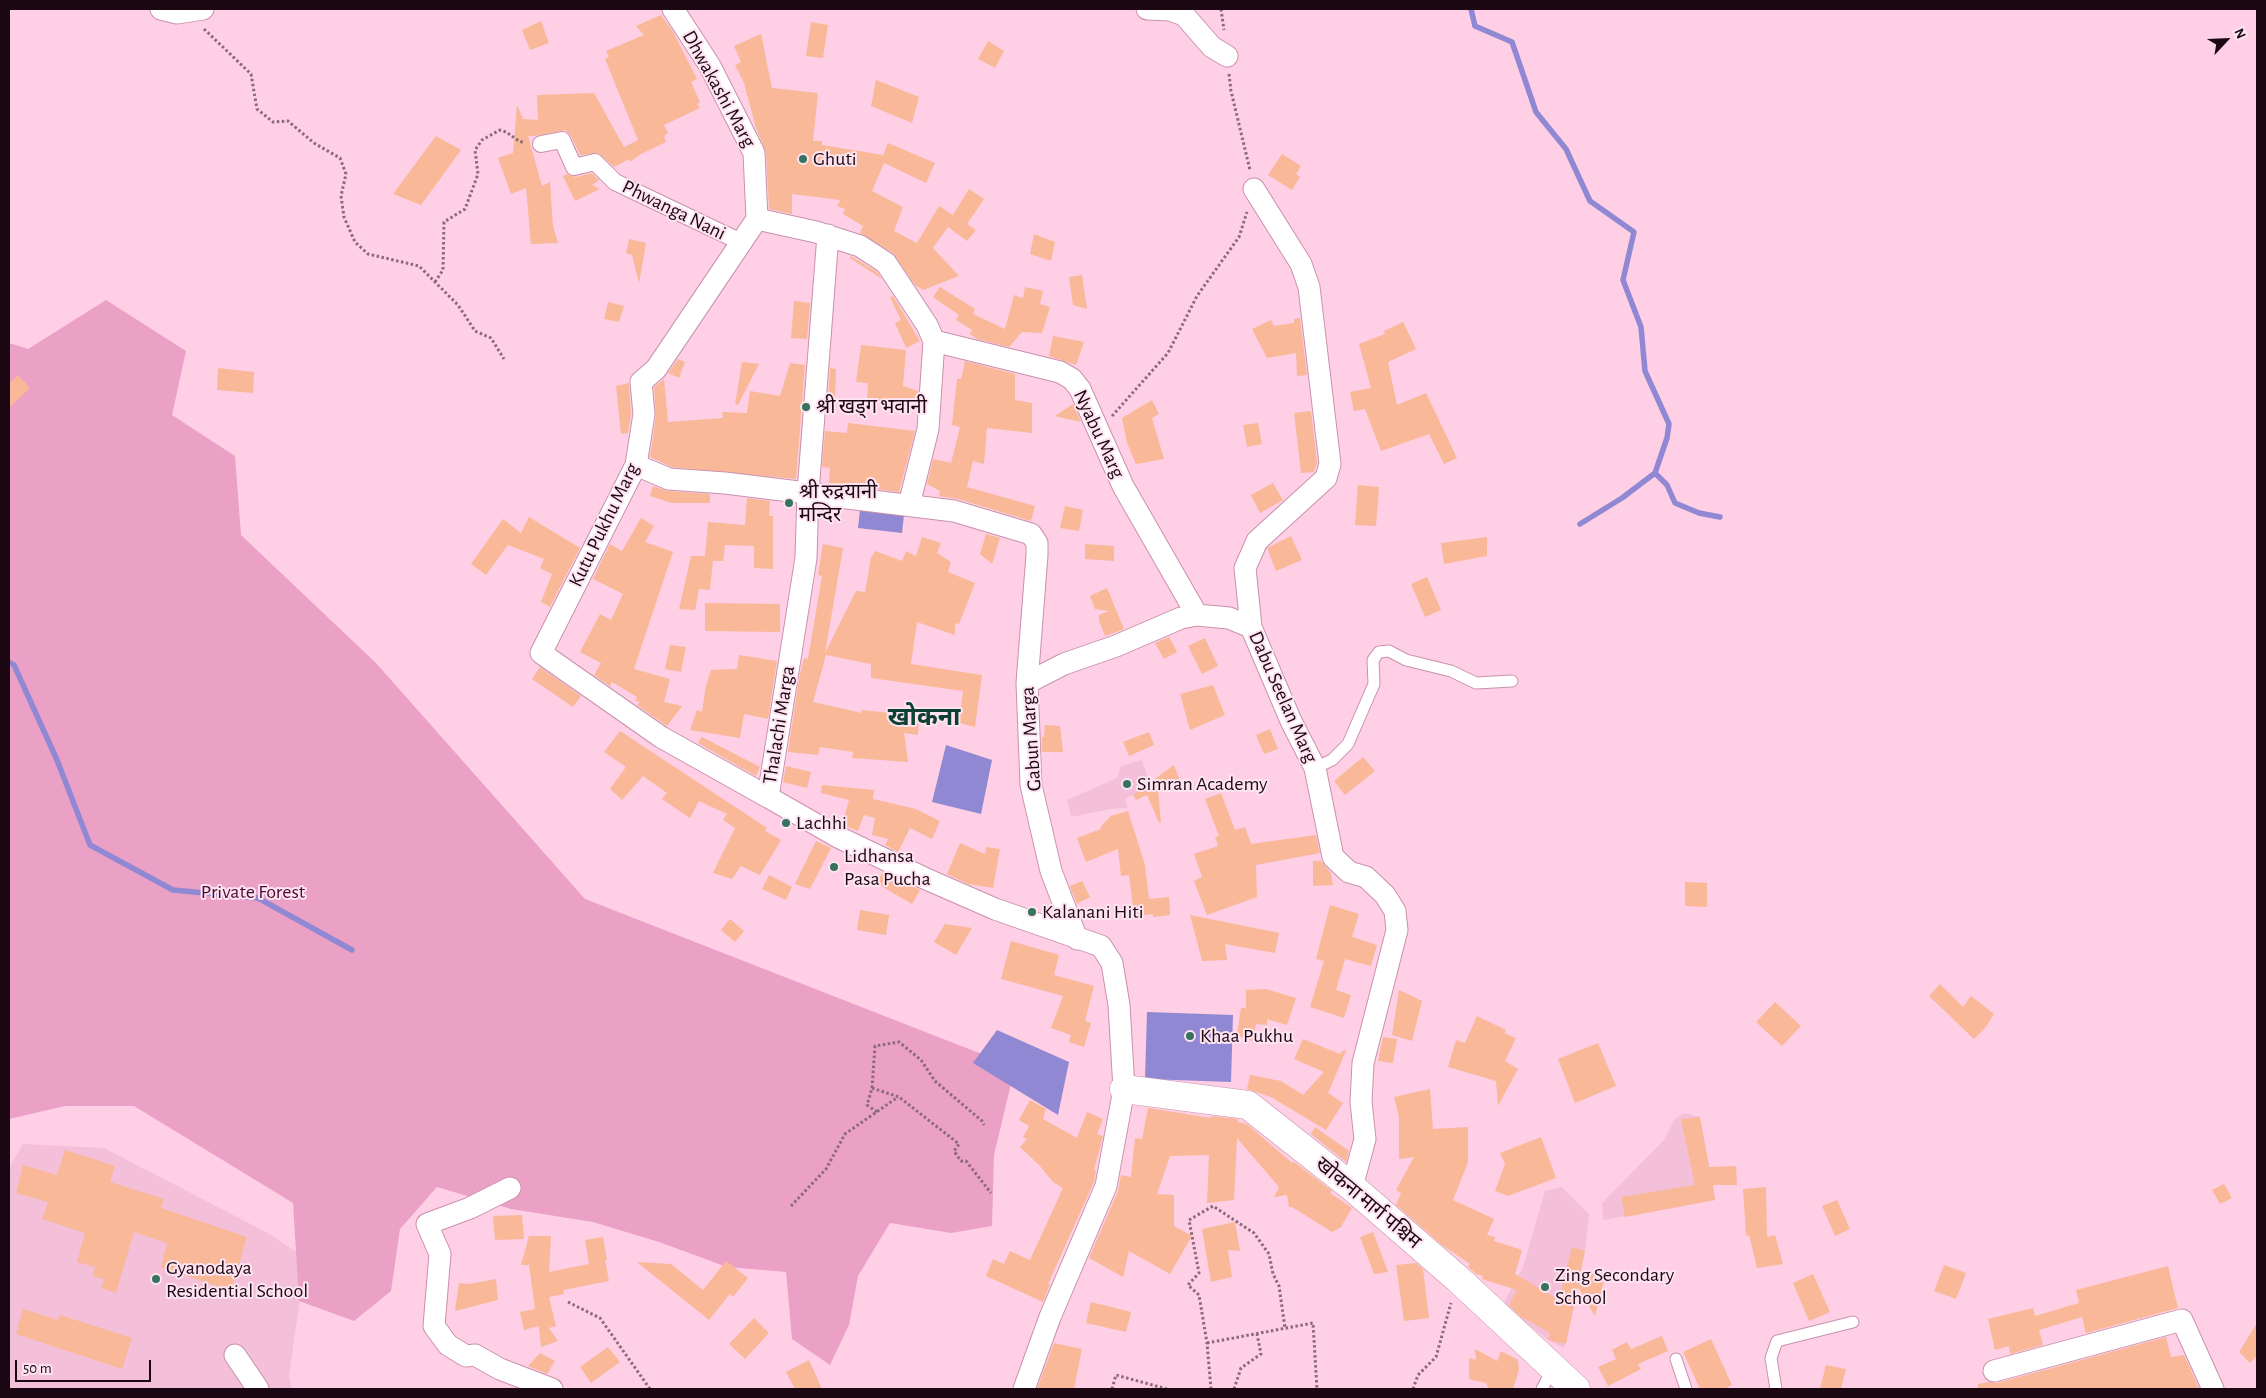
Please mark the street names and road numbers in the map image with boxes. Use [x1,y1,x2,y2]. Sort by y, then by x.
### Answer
street label: Dhwakashi Marg [677,26,761,152]
street label: Phwanga Nani [618,175,730,245]
street label: Nyabu Marg [1068,386,1130,482]
street label: Kutu Pukhu Marg [564,459,644,591]
street label: Dabu Seelan Marg [1243,627,1323,767]
street label: Thalachi Marga [758,664,800,786]
street label: Gabun Marga [1015,686,1047,792]
street label: खोकना मार्ग पश्चिम [1310,1152,1426,1254]

